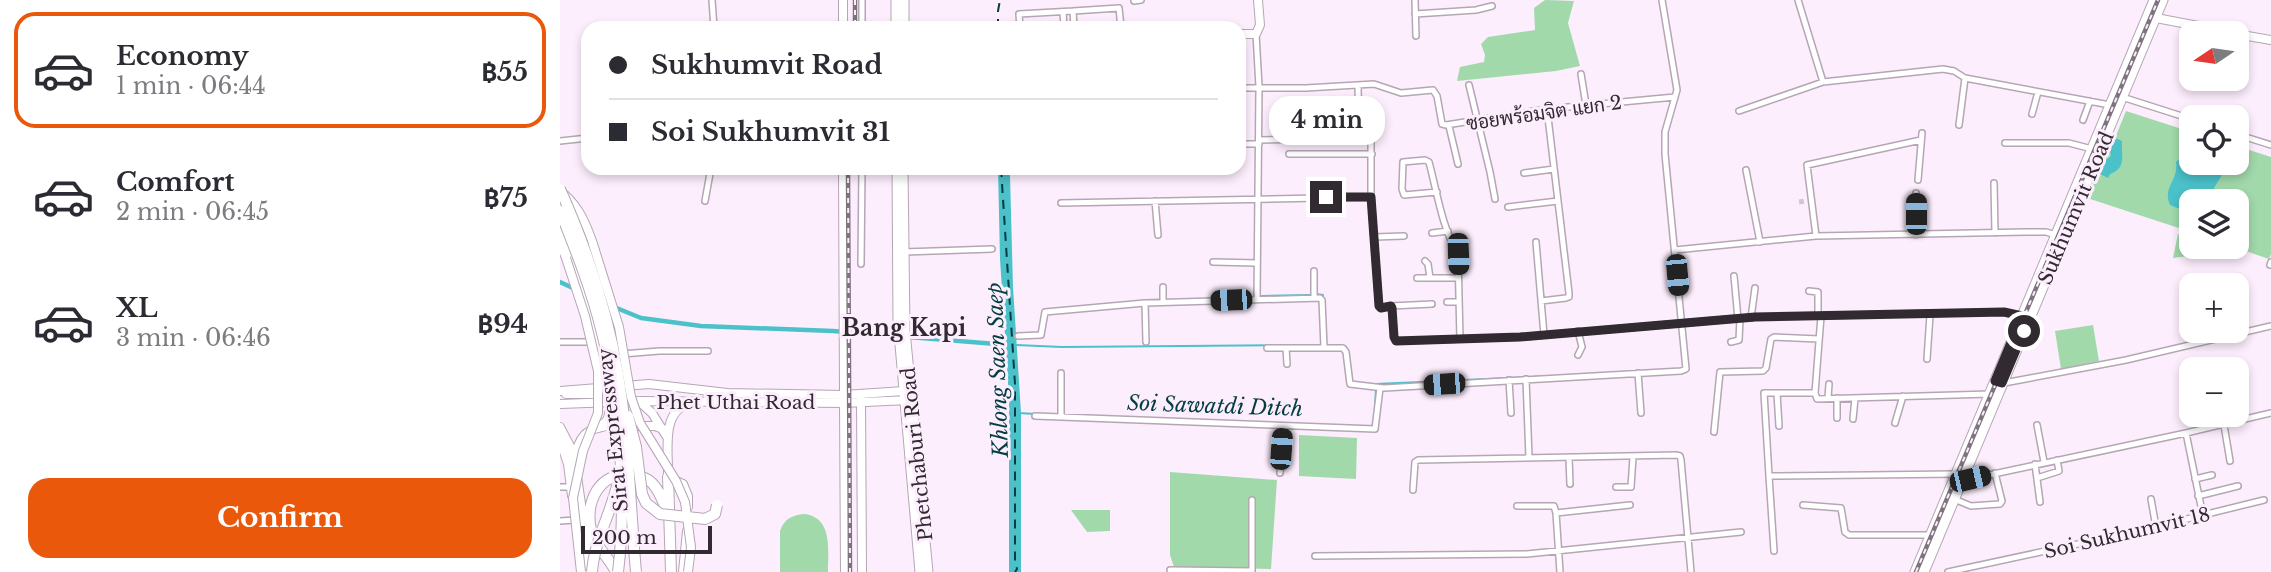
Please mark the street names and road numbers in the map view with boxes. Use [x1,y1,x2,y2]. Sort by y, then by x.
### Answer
street label: ซอยพร้อมจิต แยก 2 [1465,91,1623,135]
street label: Sukhumvit Road [2033,128,2119,288]
street label: Sirat Expressway [593,347,633,513]
street label: Phetchaburi Road [896,366,938,542]
street label: Phet Uthai Road [657,391,816,414]
street label: Soi Sukhumvit 18 [2042,503,2212,563]

